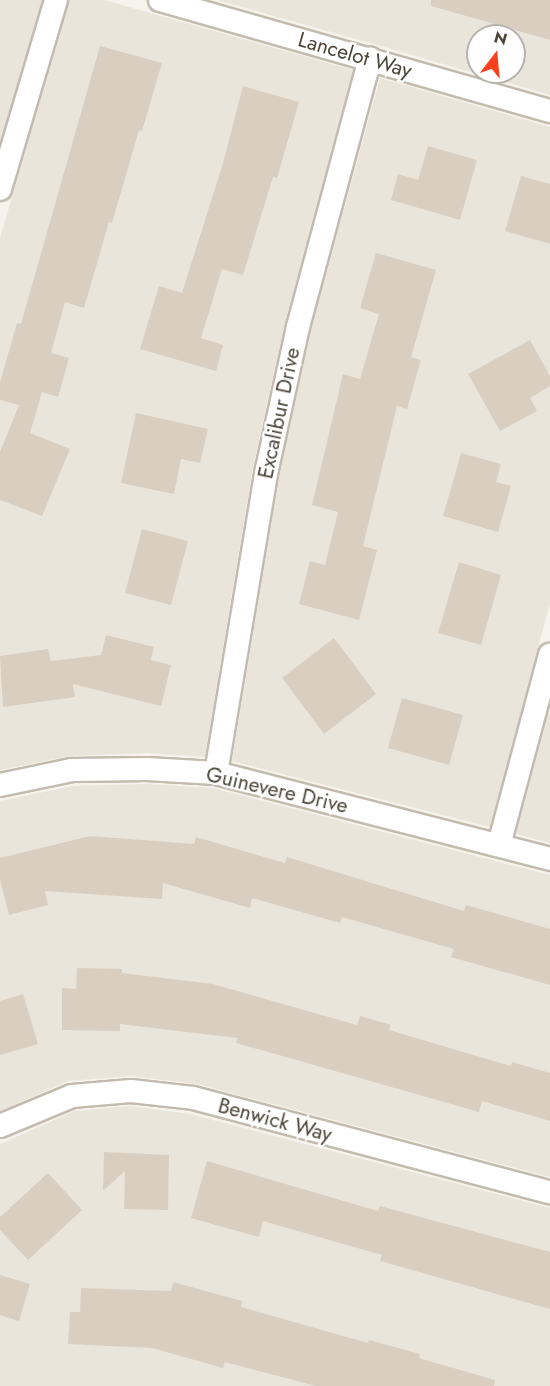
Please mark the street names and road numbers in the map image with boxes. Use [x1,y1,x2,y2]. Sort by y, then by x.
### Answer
street label: Lancelot Way [295,27,415,83]
street label: Excalibur Drive [253,345,305,481]
street label: Guinevere Drive [204,761,350,819]
street label: Benwick Way [215,1093,335,1147]

